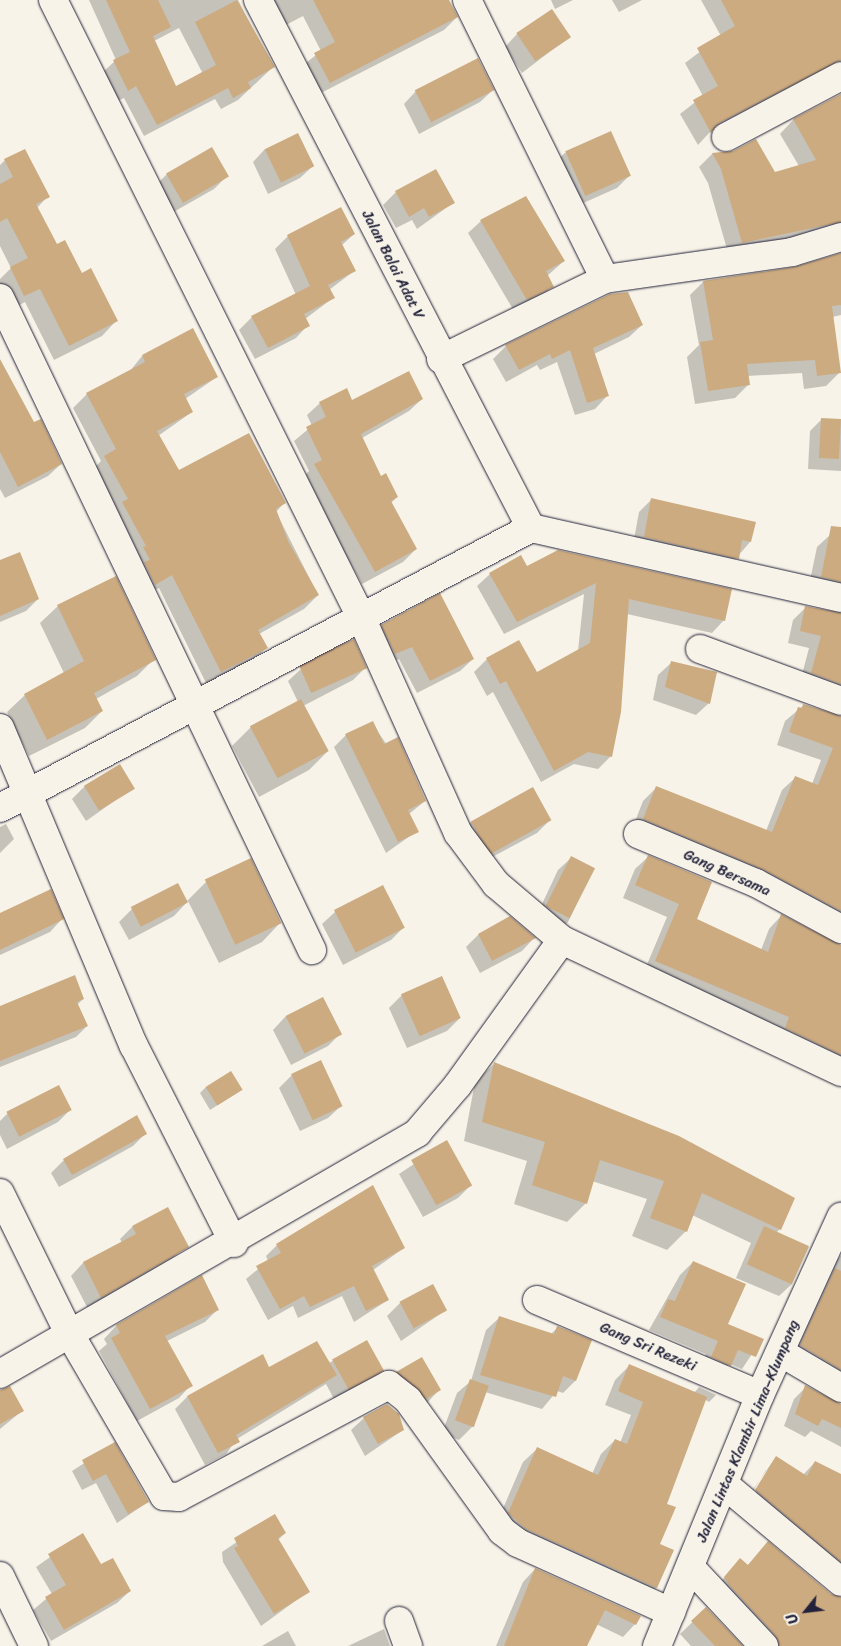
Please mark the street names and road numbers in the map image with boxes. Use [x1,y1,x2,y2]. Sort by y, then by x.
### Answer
street label: Jalan Balai Adat V [358,208,428,322]
street label: Gang Bersama [681,846,773,900]
street label: Jalan Lintas Klambir Lima–Klumpang [693,1317,803,1545]
street label: Gang Sri Rezeki [597,1318,699,1376]

